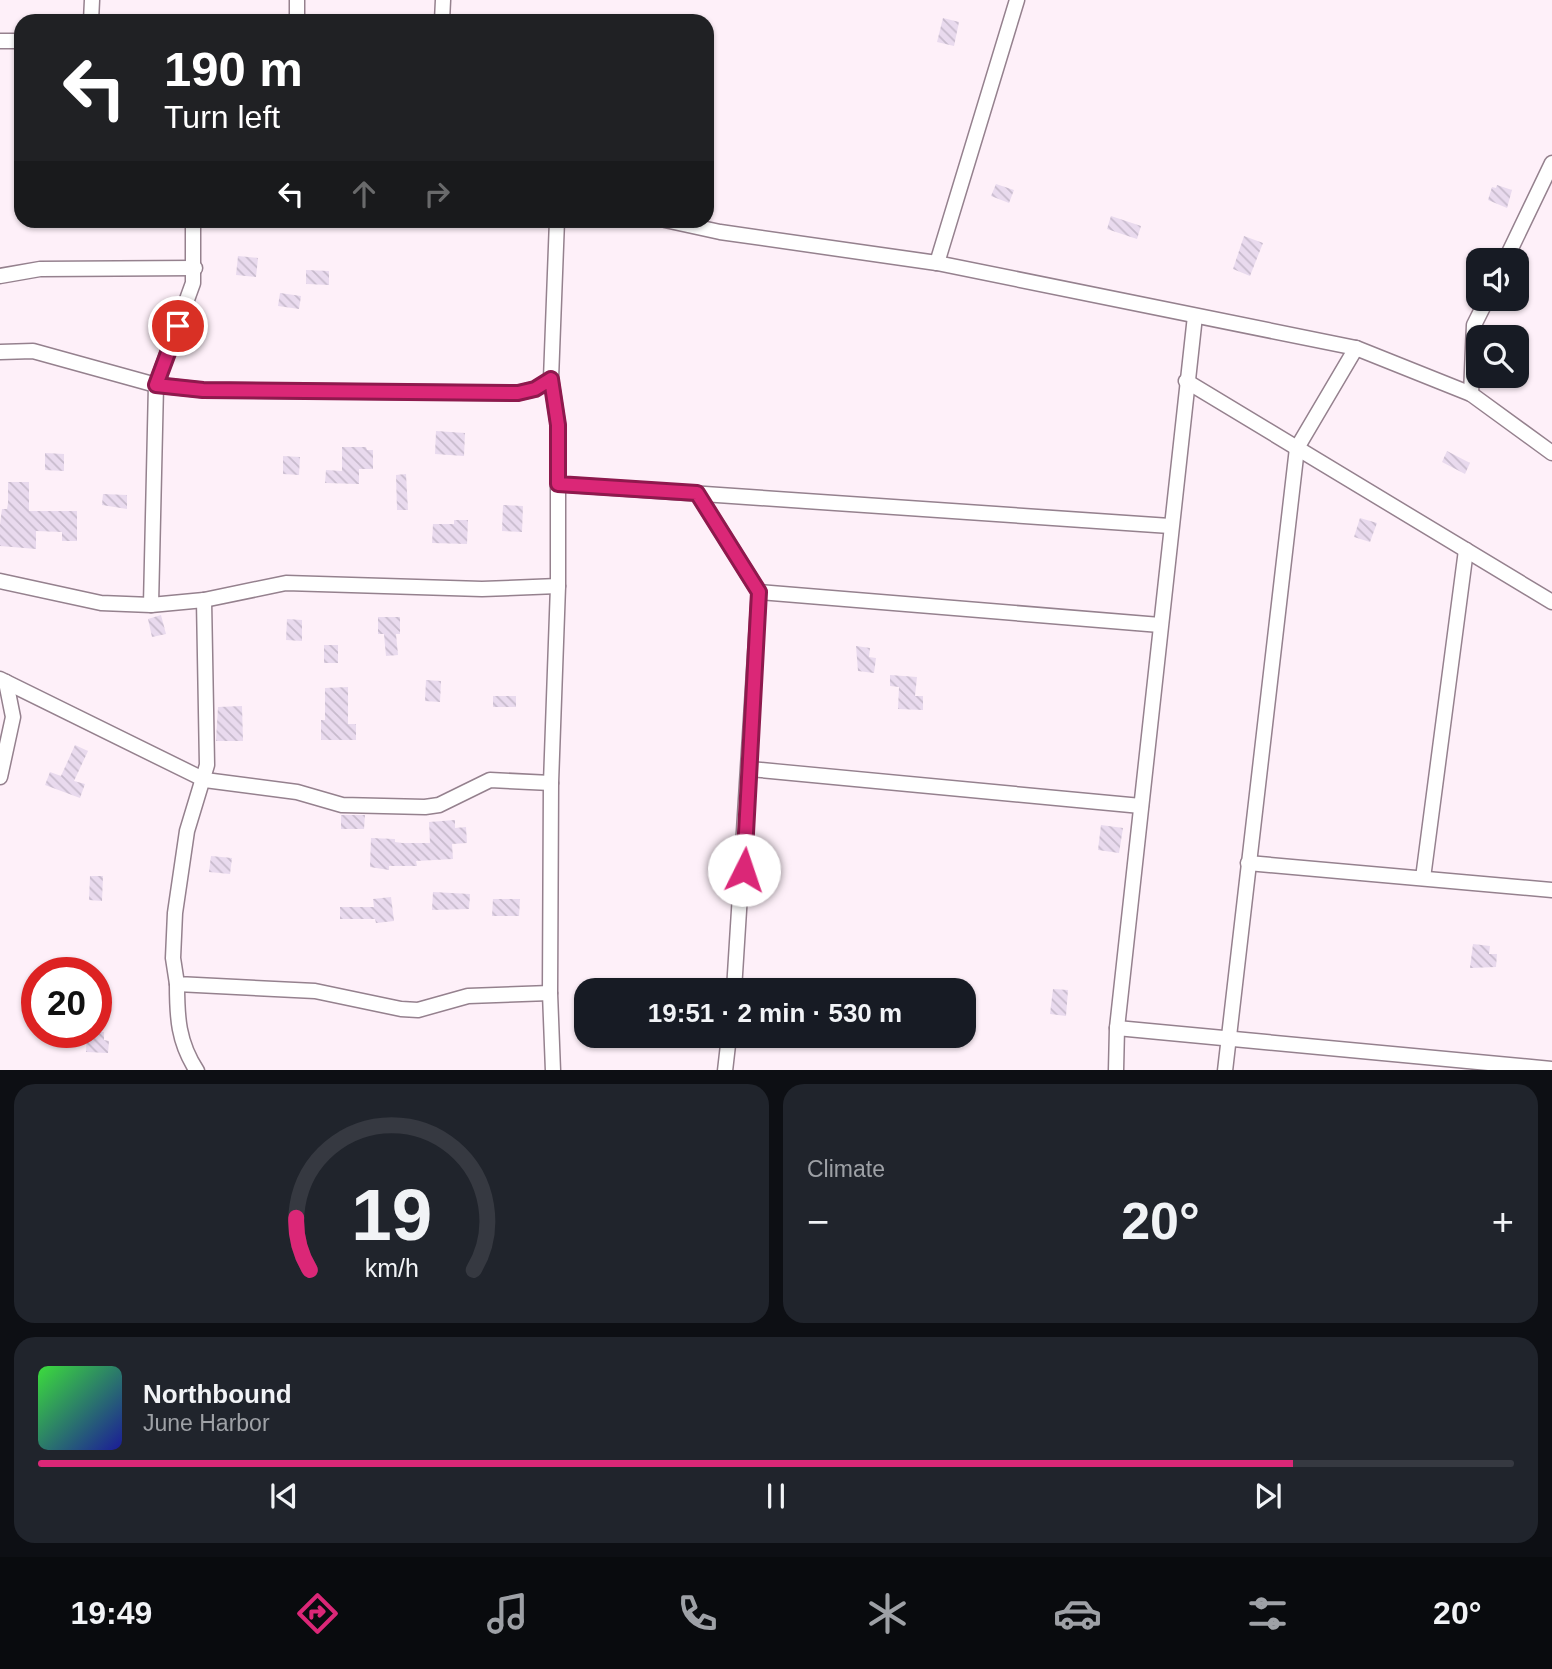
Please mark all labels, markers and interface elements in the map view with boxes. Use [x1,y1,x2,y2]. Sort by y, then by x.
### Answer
icon: left [49,42,140,133]
text: 190 m [164,42,303,96]
text: Turn left [164,99,280,135]
icon: left [272,175,310,213]
icon: ahead [345,175,383,213]
icon: right [418,175,456,213]
map controls [1466,248,1529,388]
button: sound [1466,248,1529,311]
pin [148,296,208,356]
icon: arrive [159,307,197,345]
button: search [1466,325,1529,388]
position arrow [707,833,781,907]
speed limit sign: 20 [21,957,112,1048]
text: 19:51 · 2 min · 530 m [648,998,902,1028]
text: Climate [807,1156,885,1182]
text: 19 [351,1174,432,1255]
text: 20° [1121,1192,1200,1250]
text: − [807,1201,829,1243]
text: + [1492,1201,1514,1243]
text: km/h [364,1253,419,1281]
text: Northbound [143,1379,292,1409]
text: June Harbor [143,1410,270,1436]
icon: previous [265,1477,303,1515]
icon: pause [757,1477,795,1515]
icon: next [1249,1477,1287,1515]
icon: directions [293,1589,342,1638]
icon: music [483,1589,532,1638]
icon: phone [673,1589,722,1638]
icon: climate [863,1589,912,1638]
icon: car [1053,1589,1102,1638]
icon: filters [1243,1589,1292,1638]
text: 19:49 [70,1595,152,1631]
text: 20° [1433,1595,1482,1631]

